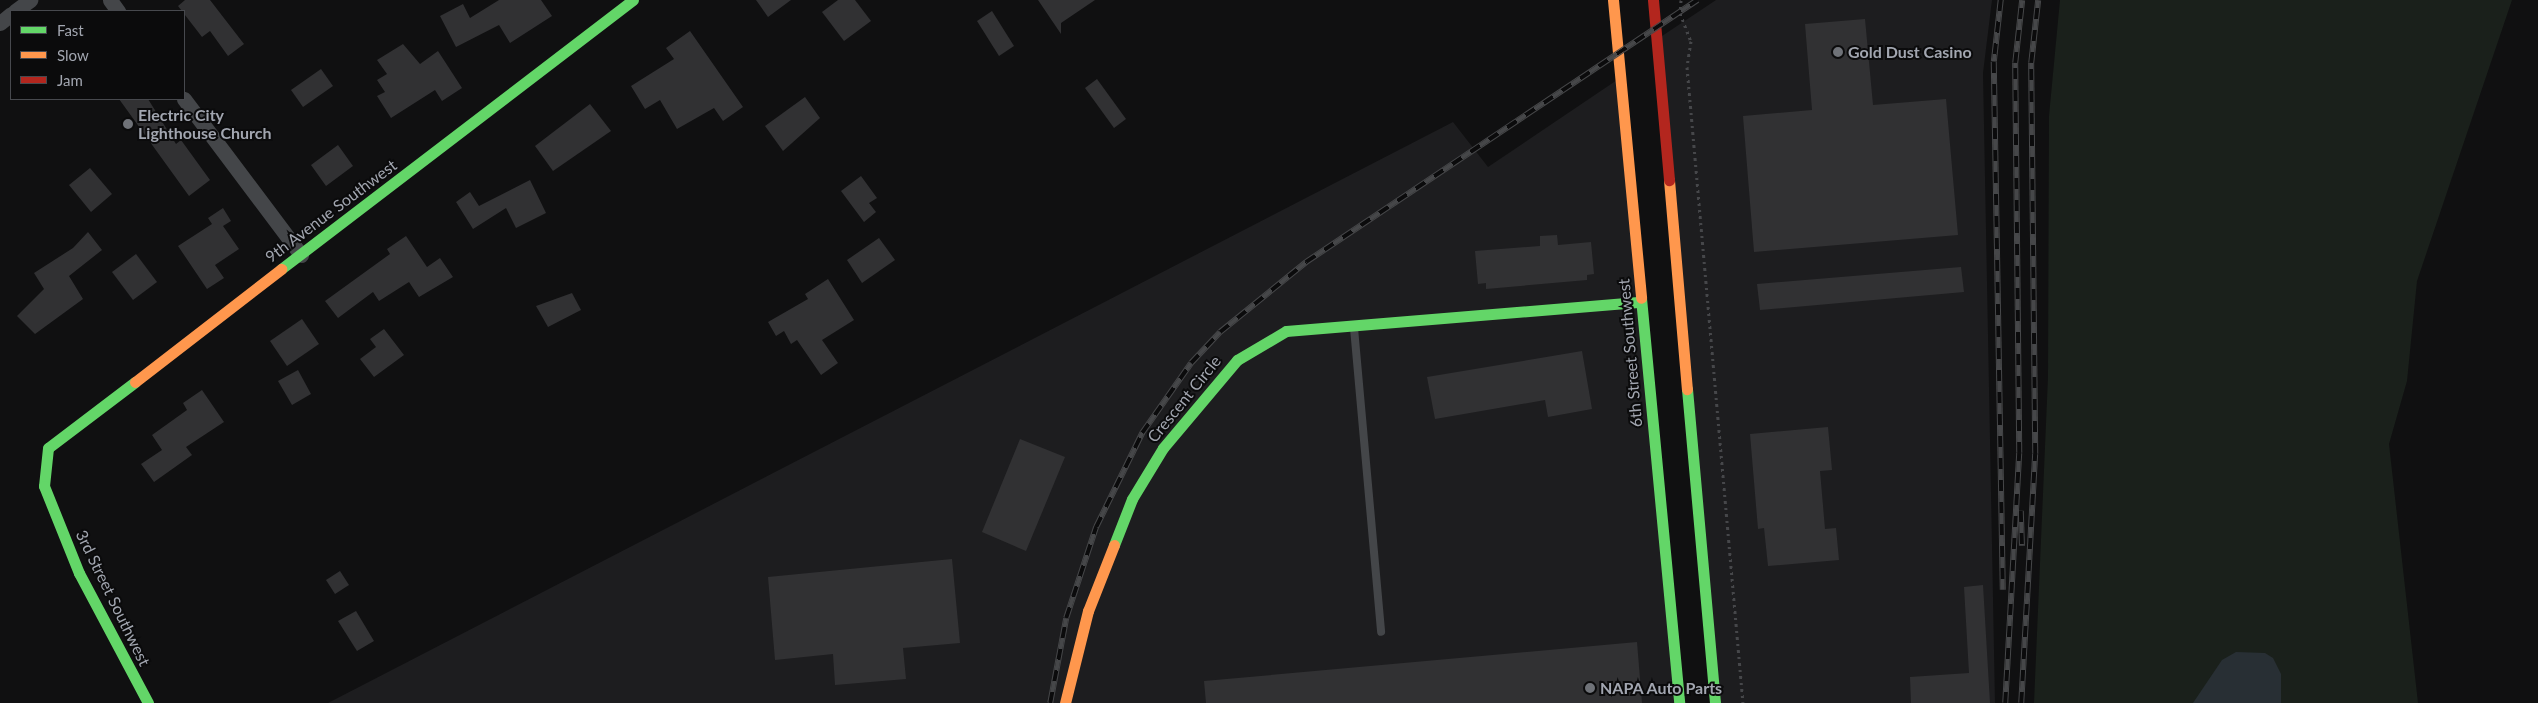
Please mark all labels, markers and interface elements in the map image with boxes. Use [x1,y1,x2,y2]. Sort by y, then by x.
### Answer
legend [10,10,185,100]
text: Fast [57,21,84,39]
place label: Gold Dust Casino [1848,42,1972,62]
text: Slow [57,46,89,64]
marker: Gold Dust Casino [1832,46,1844,58]
text: Jam [57,71,83,89]
place label: Electric City Lighthouse Church [138,105,271,143]
marker: Electric City Lighthouse Church [122,118,134,130]
street label: 9th Avenue Southwest [261,155,401,267]
street label: 6th Street Southwest [1614,278,1646,428]
street label: Crescent Circle [1143,352,1225,446]
street label: 3rd Street Southwest [72,527,154,669]
place label: NAPA Auto Parts [1600,678,1723,698]
marker: NAPA Auto Parts [1584,682,1596,694]

